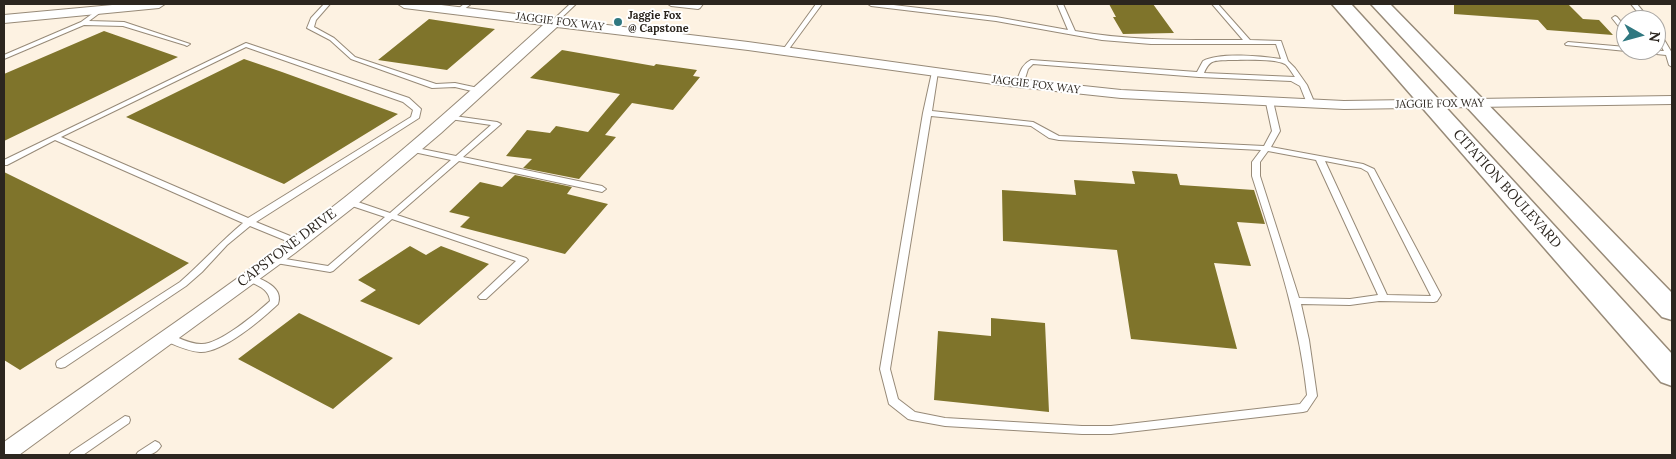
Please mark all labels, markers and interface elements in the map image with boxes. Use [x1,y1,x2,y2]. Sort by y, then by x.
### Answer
place label: Jaggie Fox @ Capstone [628,9,689,35]
street label: JAGGIE FOX WAY [515,10,605,34]
north arrow [1616,10,1666,60]
marker: Jaggie Fox @ Capstone [612,16,624,28]
text: N [1645,30,1664,43]
street label: JAGGIE FOX WAY [991,73,1081,97]
street label: JAGGIE FOX WAY [1395,97,1485,111]
street label: CITATION BOULEVARD [1449,126,1565,252]
street label: CAPSTONE DRIVE [234,205,340,291]

